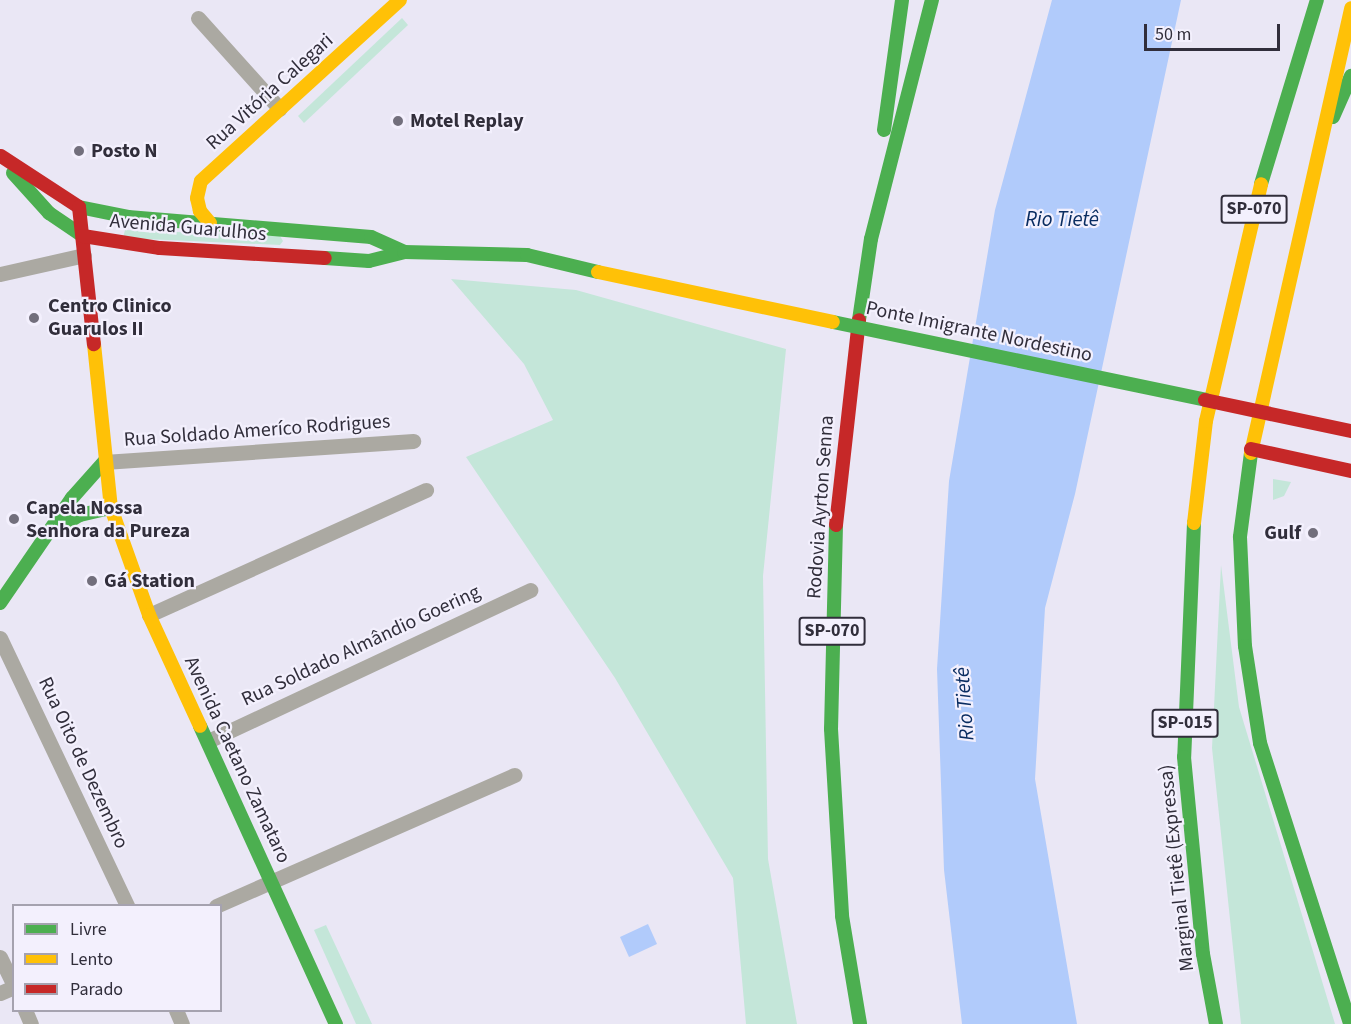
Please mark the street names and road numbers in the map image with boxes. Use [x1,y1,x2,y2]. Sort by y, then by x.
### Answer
street label: Rua Vitória Calegari [201,29,339,155]
road number: SP-070 [1220,194,1288,224]
street label: Avenida Guarulhos [109,209,267,247]
street label: Ponte Imigrante Nordestino [864,296,1094,368]
street label: Rua Soldado Ameríco Rodrigues [123,410,391,452]
street label: Rodovia Ayrton Senna [803,414,839,600]
street label: Rua Soldado Almândio Goering [238,580,484,712]
road number: SP-070 [798,616,866,646]
street label: Avenida Caetano Zamataro [179,653,295,867]
street label: Rua Oito de Dezembro [33,673,133,853]
road number: SP-015 [1150,708,1220,738]
street label: Marginal Tietê (Expressa) [1154,763,1200,973]

